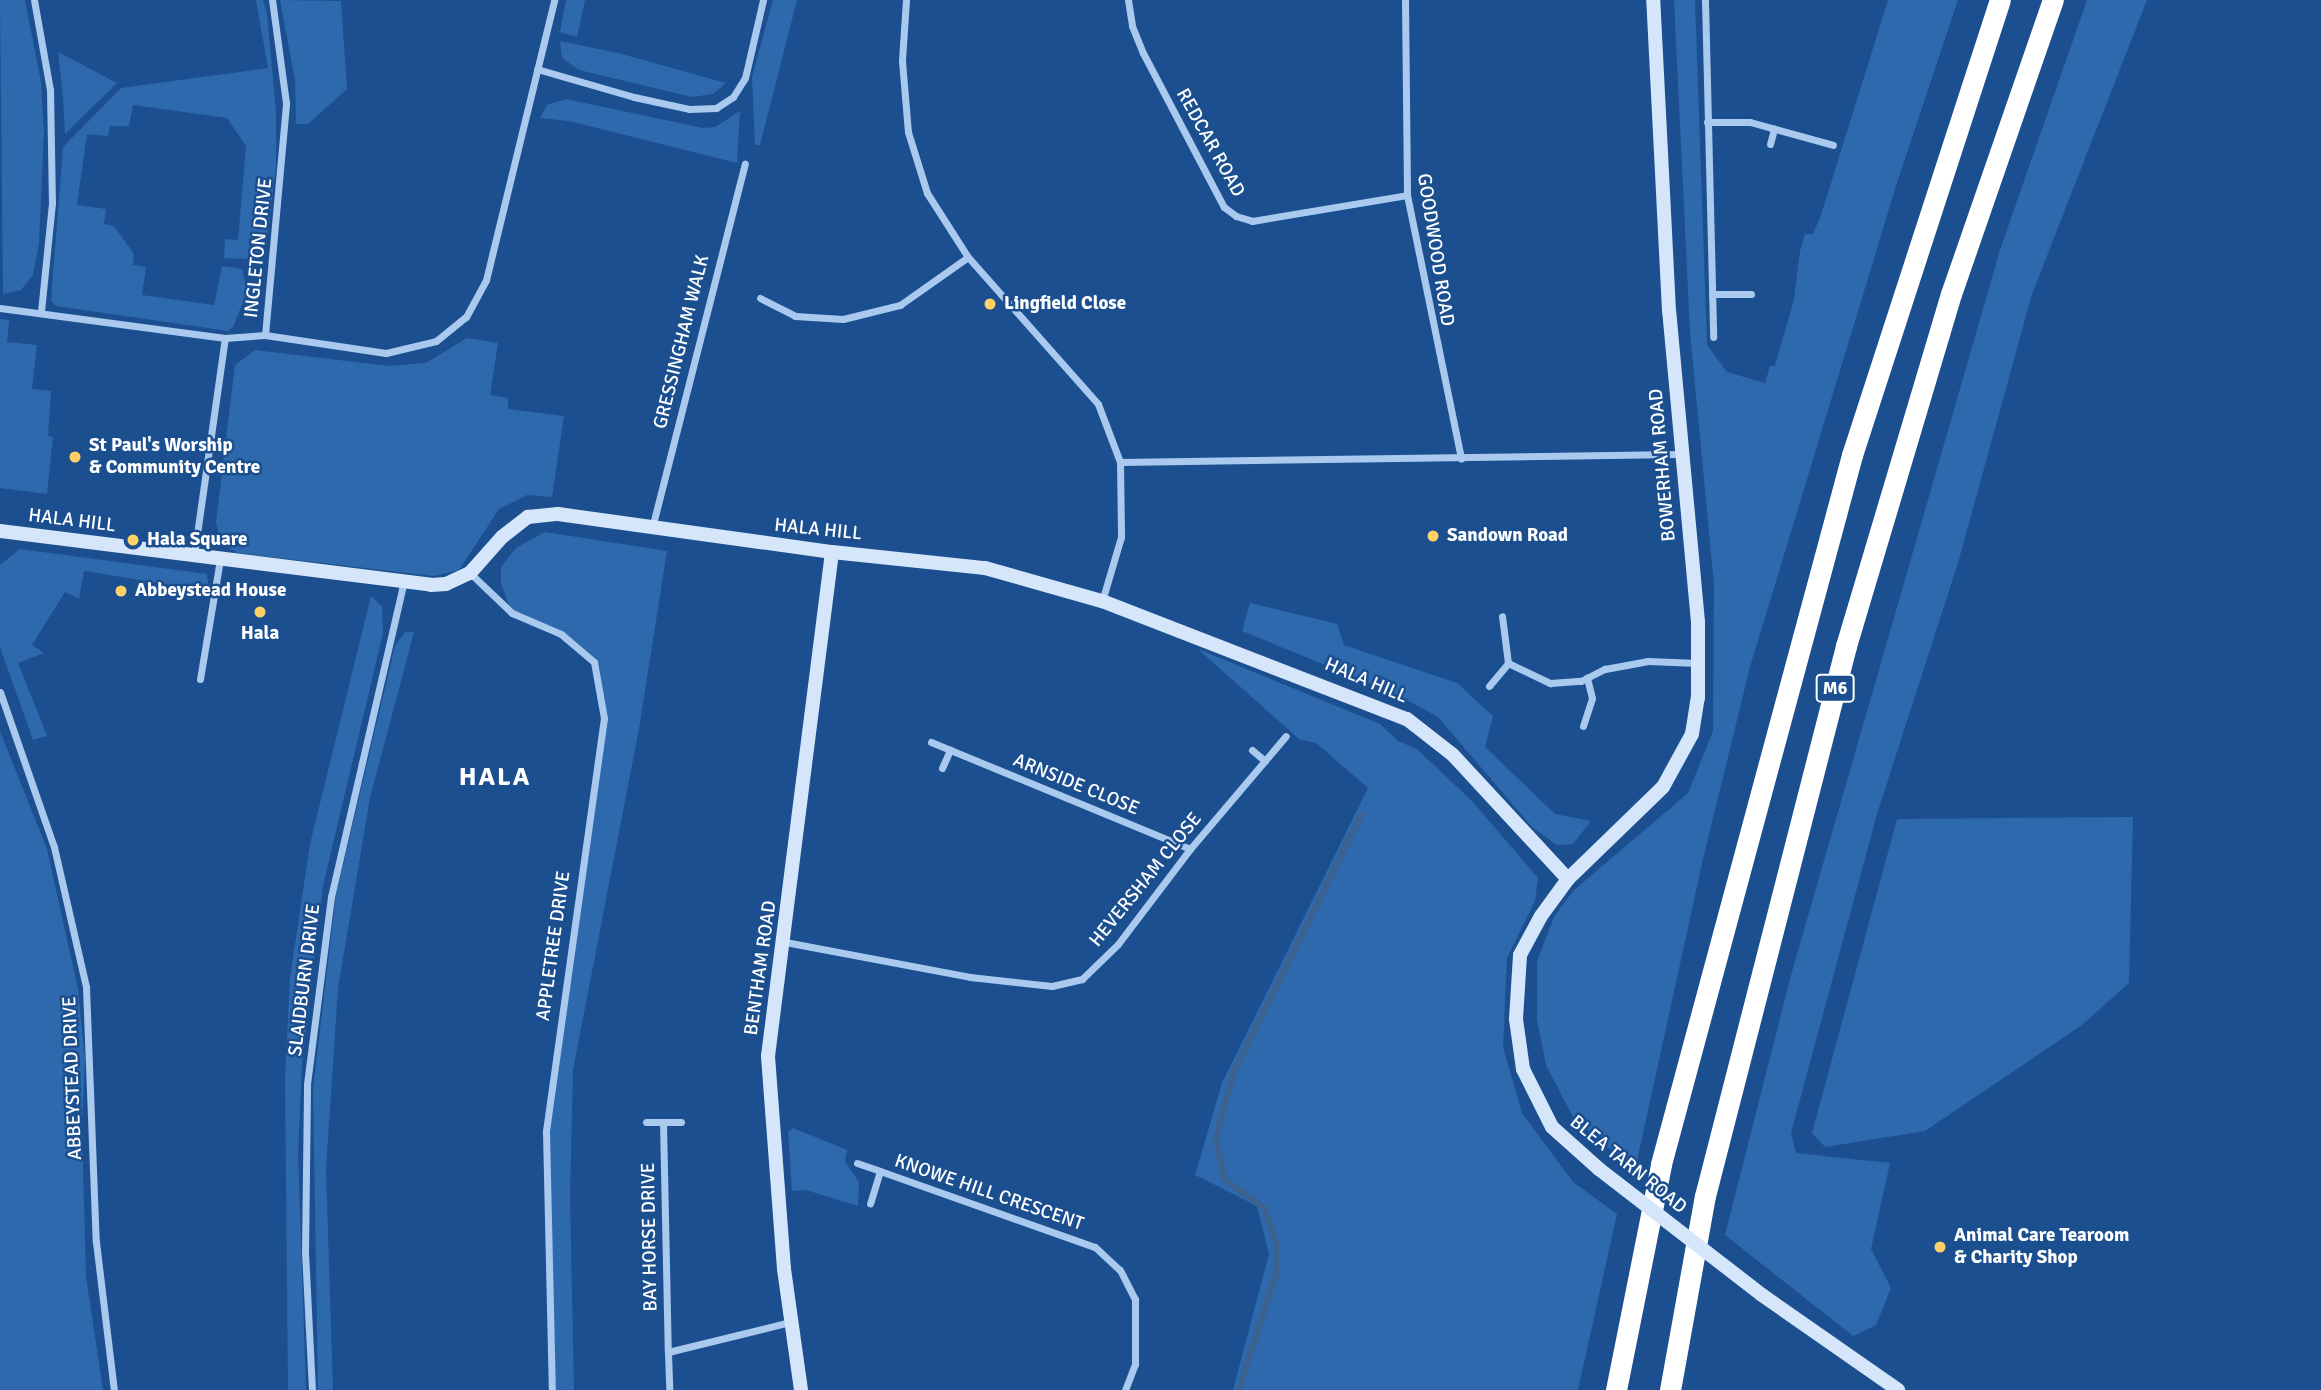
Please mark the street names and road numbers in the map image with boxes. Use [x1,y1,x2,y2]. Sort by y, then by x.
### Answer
street label: REDCAR ROAD [1171,85,1249,201]
street label: GOODWOOD ROAD [1412,172,1458,328]
street label: INGLETON DRIVE [240,177,278,319]
street label: GRESSINGHAM WALK [649,253,715,431]
street label: BOWERHAM ROAD [1645,388,1681,542]
street label: HALA HILL [27,504,117,538]
street label: HALA HILL [773,514,863,546]
street label: HALA HILL [1321,653,1411,709]
road number: M6 [1814,674,1856,702]
street label: ARNSIDE CLOSE [1010,749,1142,821]
street label: HEVERSHAM CLOSE [1085,808,1207,952]
street label: APPLETREE DRIVE [532,870,576,1022]
street label: BENTHAM ROAD [740,899,782,1037]
street label: SLAIDBURN DRIVE [284,902,326,1058]
street label: ABBEYSTEAD DRIVE [59,996,87,1160]
street label: BLEA TARN ROAD [1565,1111,1691,1219]
street label: KNOWE HILL CRESCENT [892,1150,1086,1236]
street label: BAY HORSE DRIVE [637,1162,663,1312]

